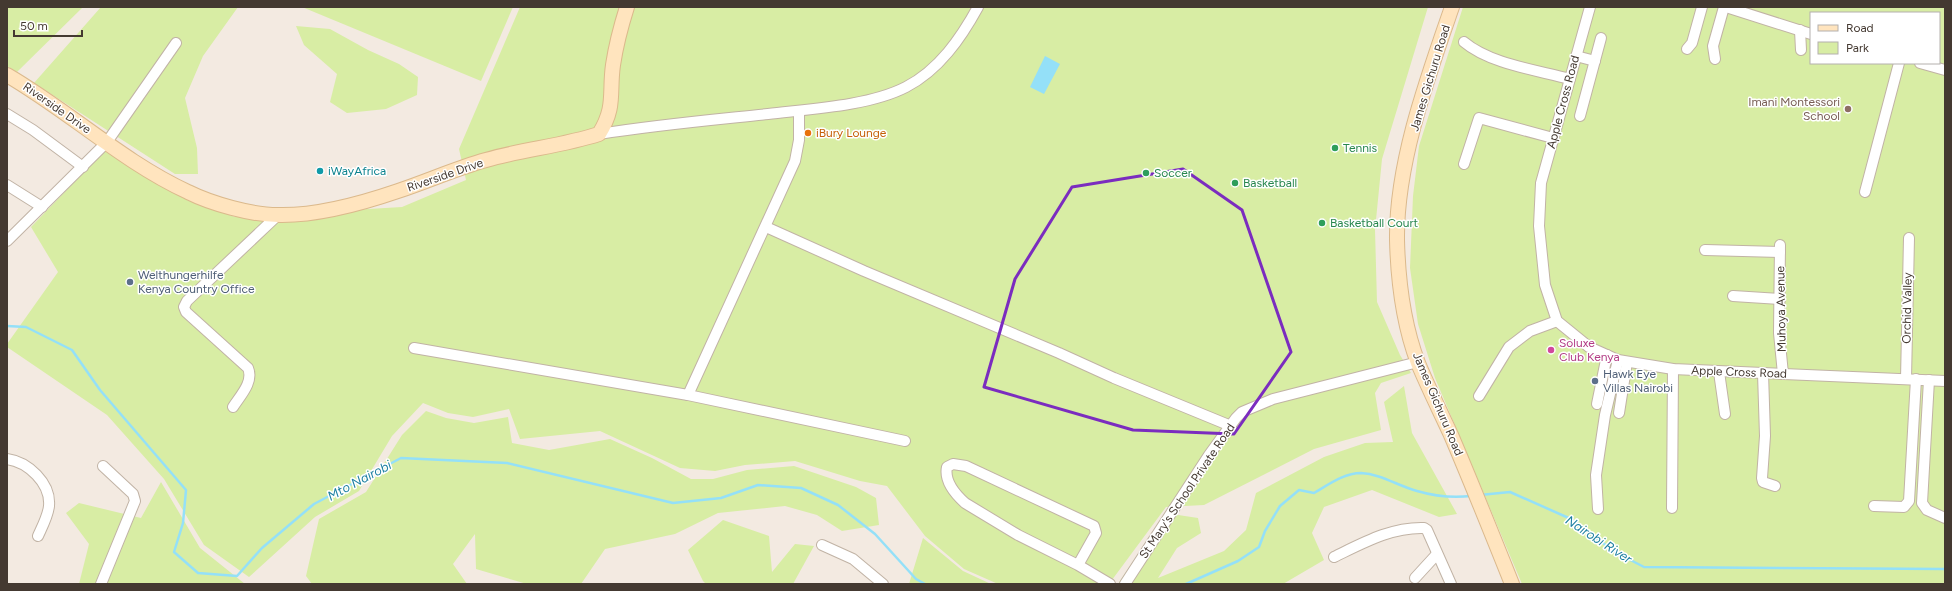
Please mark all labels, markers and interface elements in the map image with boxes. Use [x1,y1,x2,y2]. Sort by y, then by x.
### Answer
scale bar [14,12,82,38]
legend [1810,12,1940,64]
text: 50 m [20,19,48,33]
text: Road [1846,21,1874,35]
street label: James Gichuru Road [1407,23,1453,133]
text: Park [1846,41,1869,55]
street label: Apple Cross Road [1544,54,1582,150]
street label: Riverside Drive [20,79,94,137]
place label: Imani Montessori School [1748,95,1840,123]
marker: Imani Montessori School [1843,104,1853,114]
place label: iBury Lounge [816,126,887,140]
marker: iBury Lounge [803,128,813,138]
place label: Tennis [1343,141,1378,155]
marker: Tennis [1330,143,1340,153]
street label: Riverside Drive [405,155,485,195]
place label: iWayAfrica [328,164,386,178]
marker: iWayAfrica [315,166,325,176]
place label: Soccer [1154,166,1192,180]
marker: Soccer [1141,168,1151,178]
place label: Basketball [1243,176,1297,190]
marker: Basketball [1230,178,1240,188]
place label: Basketball Court [1330,216,1419,230]
marker: Basketball Court [1317,218,1327,228]
street label: Muhoya Avenue [1773,265,1789,352]
place label: Welthungerhilfe Kenya Country Office [138,268,255,296]
street label: Orchid Valley [1899,272,1915,344]
marker: Welthungerhilfe Kenya Country Office [125,277,135,287]
place label: Soluxe Club Kenya [1559,336,1620,364]
marker: Soluxe Club Kenya [1546,345,1556,355]
street label: James Gichuru Road [1410,350,1466,458]
street label: Apple Cross Road [1691,363,1787,381]
place label: Hawk Eye Villas Nairobi [1603,367,1673,395]
marker: Hawk Eye Villas Nairobi [1590,376,1600,386]
street label: St Mary's School Private Road [1136,421,1238,561]
water label: Mto Nairobi [325,457,395,504]
water label: Nairobi River [1563,512,1635,567]

